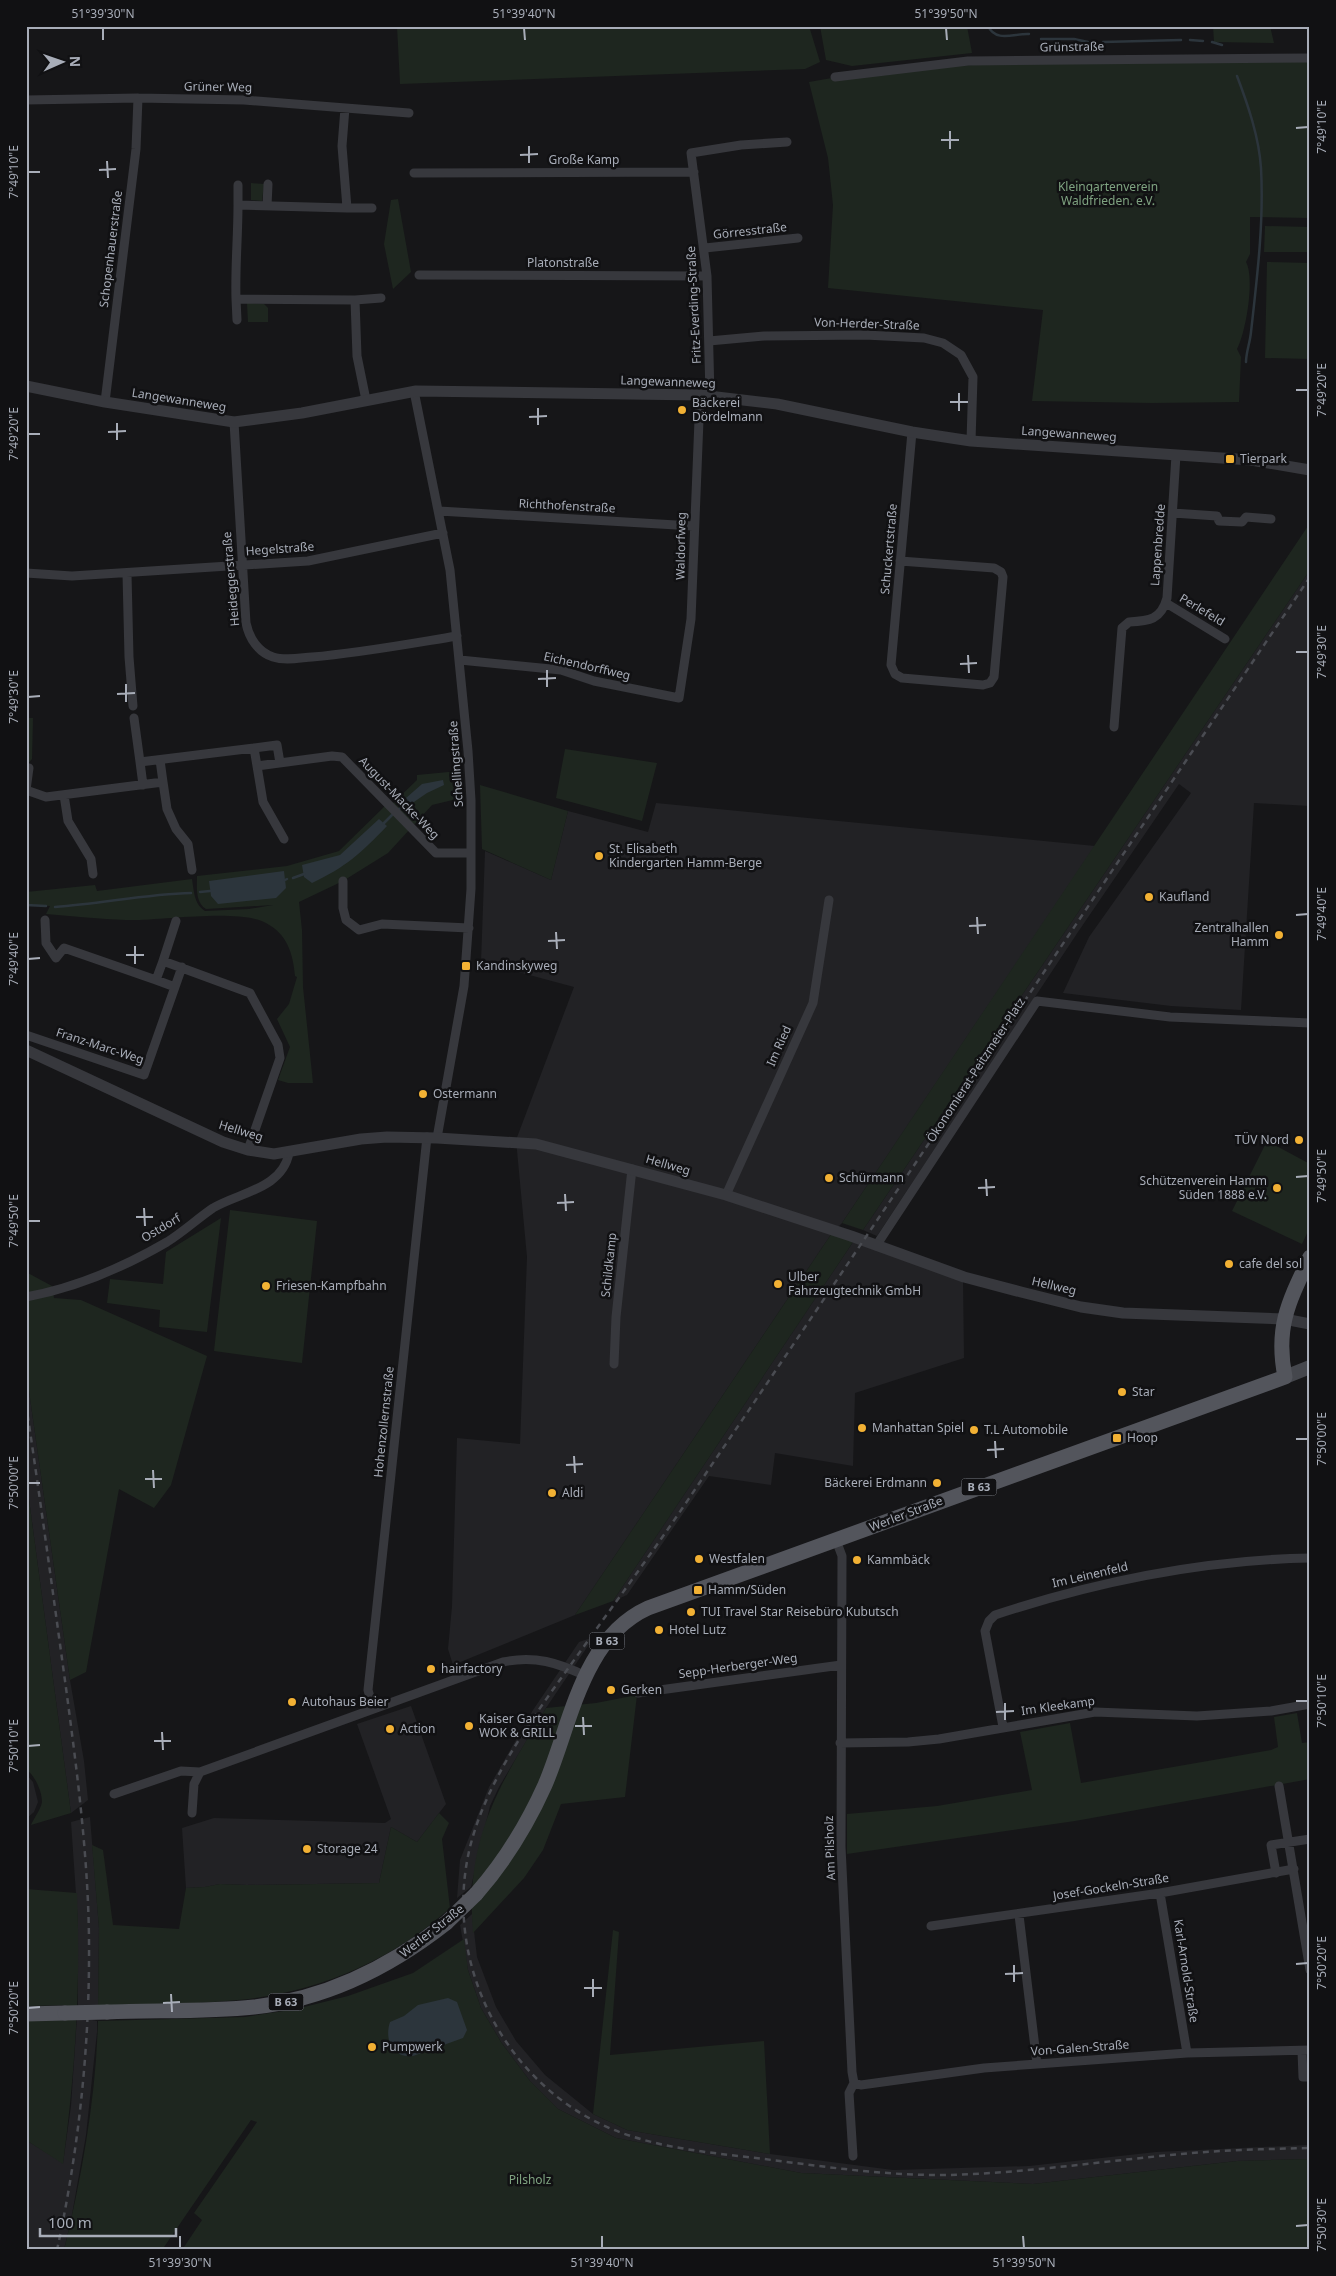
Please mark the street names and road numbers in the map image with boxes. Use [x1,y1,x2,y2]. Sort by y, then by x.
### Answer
street label: Grünstraße [1040,37,1105,56]
street label: Grüner Weg [184,77,252,96]
street label: Große Kamp [549,151,619,168]
street label: Schopenhauerstraße [95,189,126,308]
street label: Görresstraße [712,218,788,243]
street label: Fritz-Everding-Straße [682,245,705,364]
street label: Platonstraße [527,254,599,271]
street label: Von-Herder-Straße [814,313,920,334]
street label: Langewanneweg [620,371,716,392]
street label: Langewanneweg [131,384,228,415]
street label: Langewanneweg [1021,422,1117,445]
street label: Richthofenstraße [518,494,616,517]
street label: Schuckertstraße [876,503,901,595]
street label: Lappenbredde [1146,503,1169,587]
street label: Waldorfweg [671,512,690,580]
street label: Heideggerstraße [218,531,243,627]
street label: Hegelstraße [245,538,315,559]
street label: Perlefeld [1176,589,1228,630]
street label: Eichendorffweg [542,647,632,684]
street label: Schellingstraße [444,720,467,808]
street label: August-Macke-Weg [355,752,443,843]
street label: Ökonomierat-Peitzmeier-Platz [922,994,1029,1145]
street label: Franz-Marc-Weg [54,1023,146,1068]
street label: Im Ried [762,1023,795,1069]
street label: Hellweg [217,1116,265,1145]
street label: Hellweg [644,1150,692,1179]
street label: Ostdorf [138,1209,184,1246]
street label: Schildkamp [597,1232,620,1298]
street label: Hellweg [1030,1272,1078,1299]
street label: Hohenzollernstraße [369,1365,398,1478]
road number: B 63 [962,1478,996,1495]
street label: Werler Straße [867,1492,945,1535]
street label: Im Leinenfeld [1050,1558,1130,1592]
road number: B 63 [590,1632,624,1650]
street label: Sepp-Herberger-Weg [678,1649,798,1682]
street label: Im Kleekamp [1020,1692,1096,1719]
street label: Am Pilsholz [820,1815,839,1881]
street label: Josef-Gockeln-Straße [1051,1869,1170,1904]
street label: Werler Straße [396,1900,468,1961]
street label: Karl-Arnold-Straße [1170,1918,1203,2024]
road number: B 63 [268,1994,304,2010]
street label: Von-Galen-Straße [1030,2036,1130,2059]

